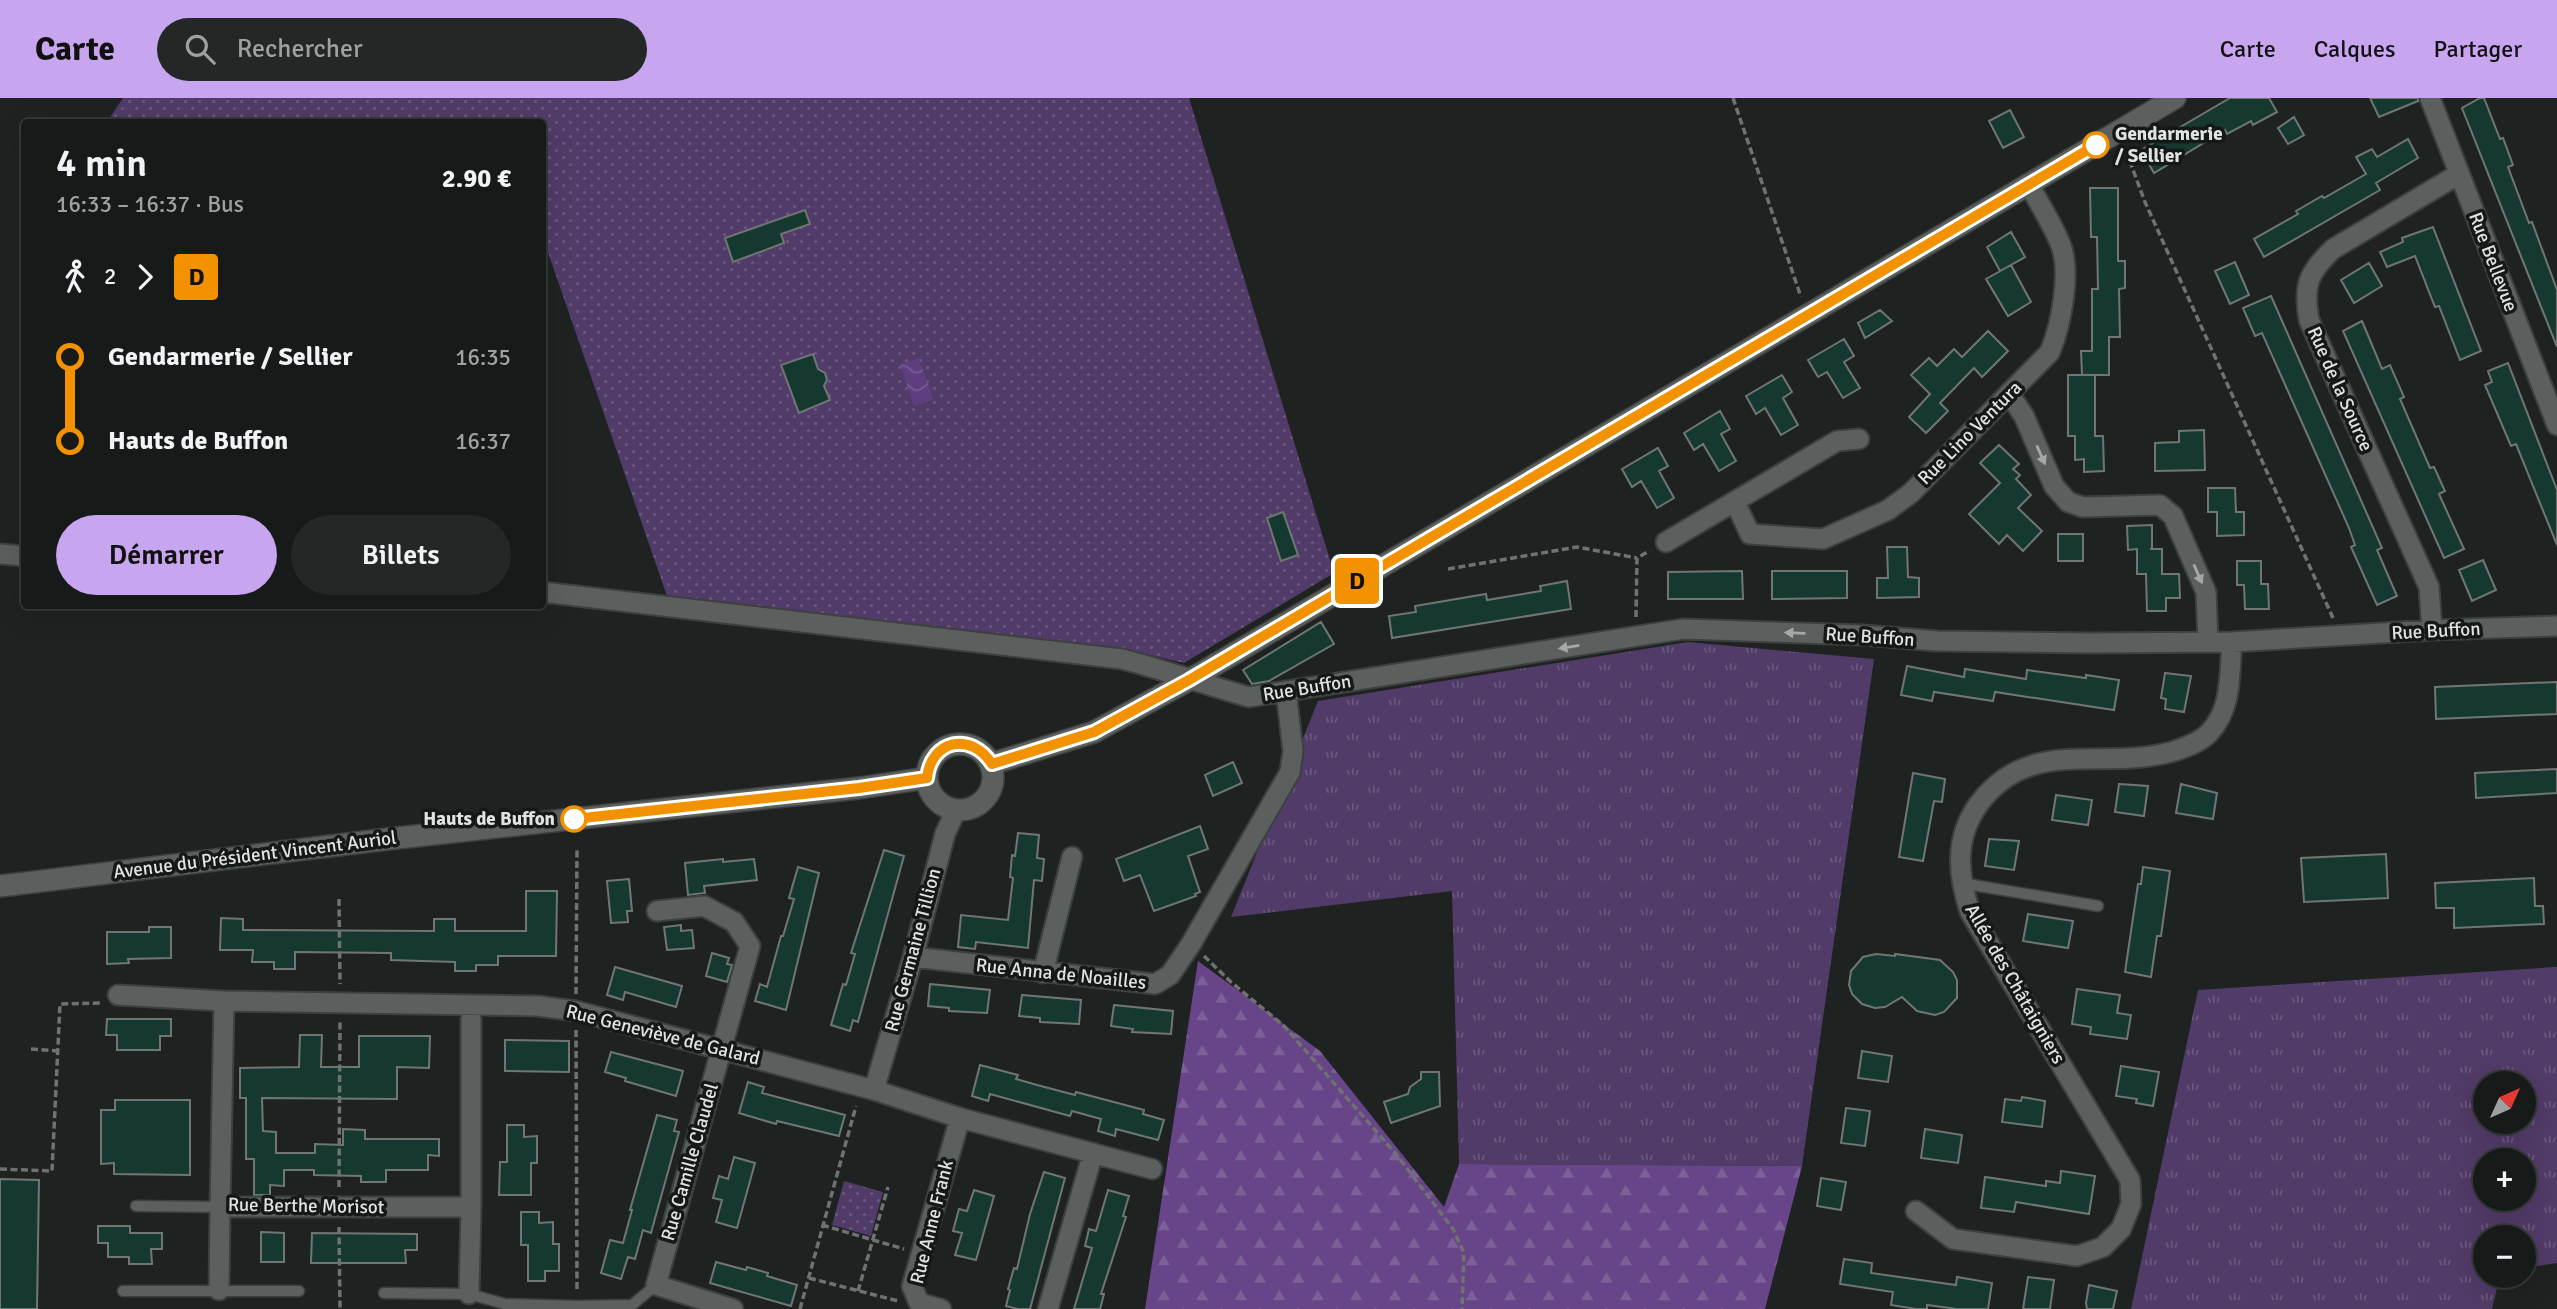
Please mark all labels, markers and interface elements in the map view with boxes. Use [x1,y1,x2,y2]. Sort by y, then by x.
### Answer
search box [157,18,647,81]
text: Carte [35,29,115,70]
icon: search [181,30,219,68]
text: Rechercher [237,33,363,65]
text: Carte [2220,34,2276,64]
text: Calques [2314,34,2395,64]
text: Partager [2433,34,2522,64]
place label: Gendarmerie / Sellier [2115,122,2223,168]
marker: Gendarmerie / Sellier [2083,132,2109,158]
text: 4 min [56,140,147,187]
text: 2.90 € [442,163,511,195]
text: 16:33 – 16:37 · Bus [56,190,244,219]
street label: Rue Bellevue [2463,209,2523,315]
icon: walk [56,258,94,296]
icon: forward [126,258,164,296]
text: 2 [104,262,116,291]
text: D [188,262,204,292]
street label: Rue de la Source [2302,323,2378,455]
text: Gendarmerie / Sellier [108,341,352,373]
text: 16:35 [455,343,511,372]
street label: Rue Lino Ventura [1913,376,2027,490]
text: Hauts de Buffon [108,425,288,457]
text: 16:37 [455,427,511,456]
one-way arrow [2035,445,2047,465]
button: Démarrer [56,515,277,595]
button: Billets [291,515,511,595]
line badge: D [1334,558,1380,604]
one-way arrow [2192,564,2204,584]
text: D [1349,566,1365,596]
street label: Rue Buffon [2391,617,2481,645]
street label: Rue Buffon [1825,622,1915,652]
one-way arrow [1784,627,1806,638]
one-way arrow [1558,642,1580,653]
street label: Rue Buffon [1261,669,1353,707]
marker: Hauts de Buffon [561,806,587,832]
place label: Hauts de Buffon [423,807,555,831]
street label: Avenue du Président Vincent Auriol [112,826,398,884]
street label: Rue Germaine Tillion [880,865,946,1035]
street label: Allée des Châtaigniers [1959,900,2071,1068]
street label: Rue Anna de Noailles [975,953,1147,995]
street label: Rue Geneviève de Galard [564,999,762,1071]
north arrow [2473,1071,2536,1134]
map controls [2473,1071,2536,1288]
street label: Rue Camille Claudel [656,1080,724,1244]
button: + [2473,1148,2536,1211]
street label: Rue Anne Frank [905,1157,959,1286]
street label: Rue Berthe Morisot [228,1193,385,1219]
button: − [2473,1225,2536,1288]

